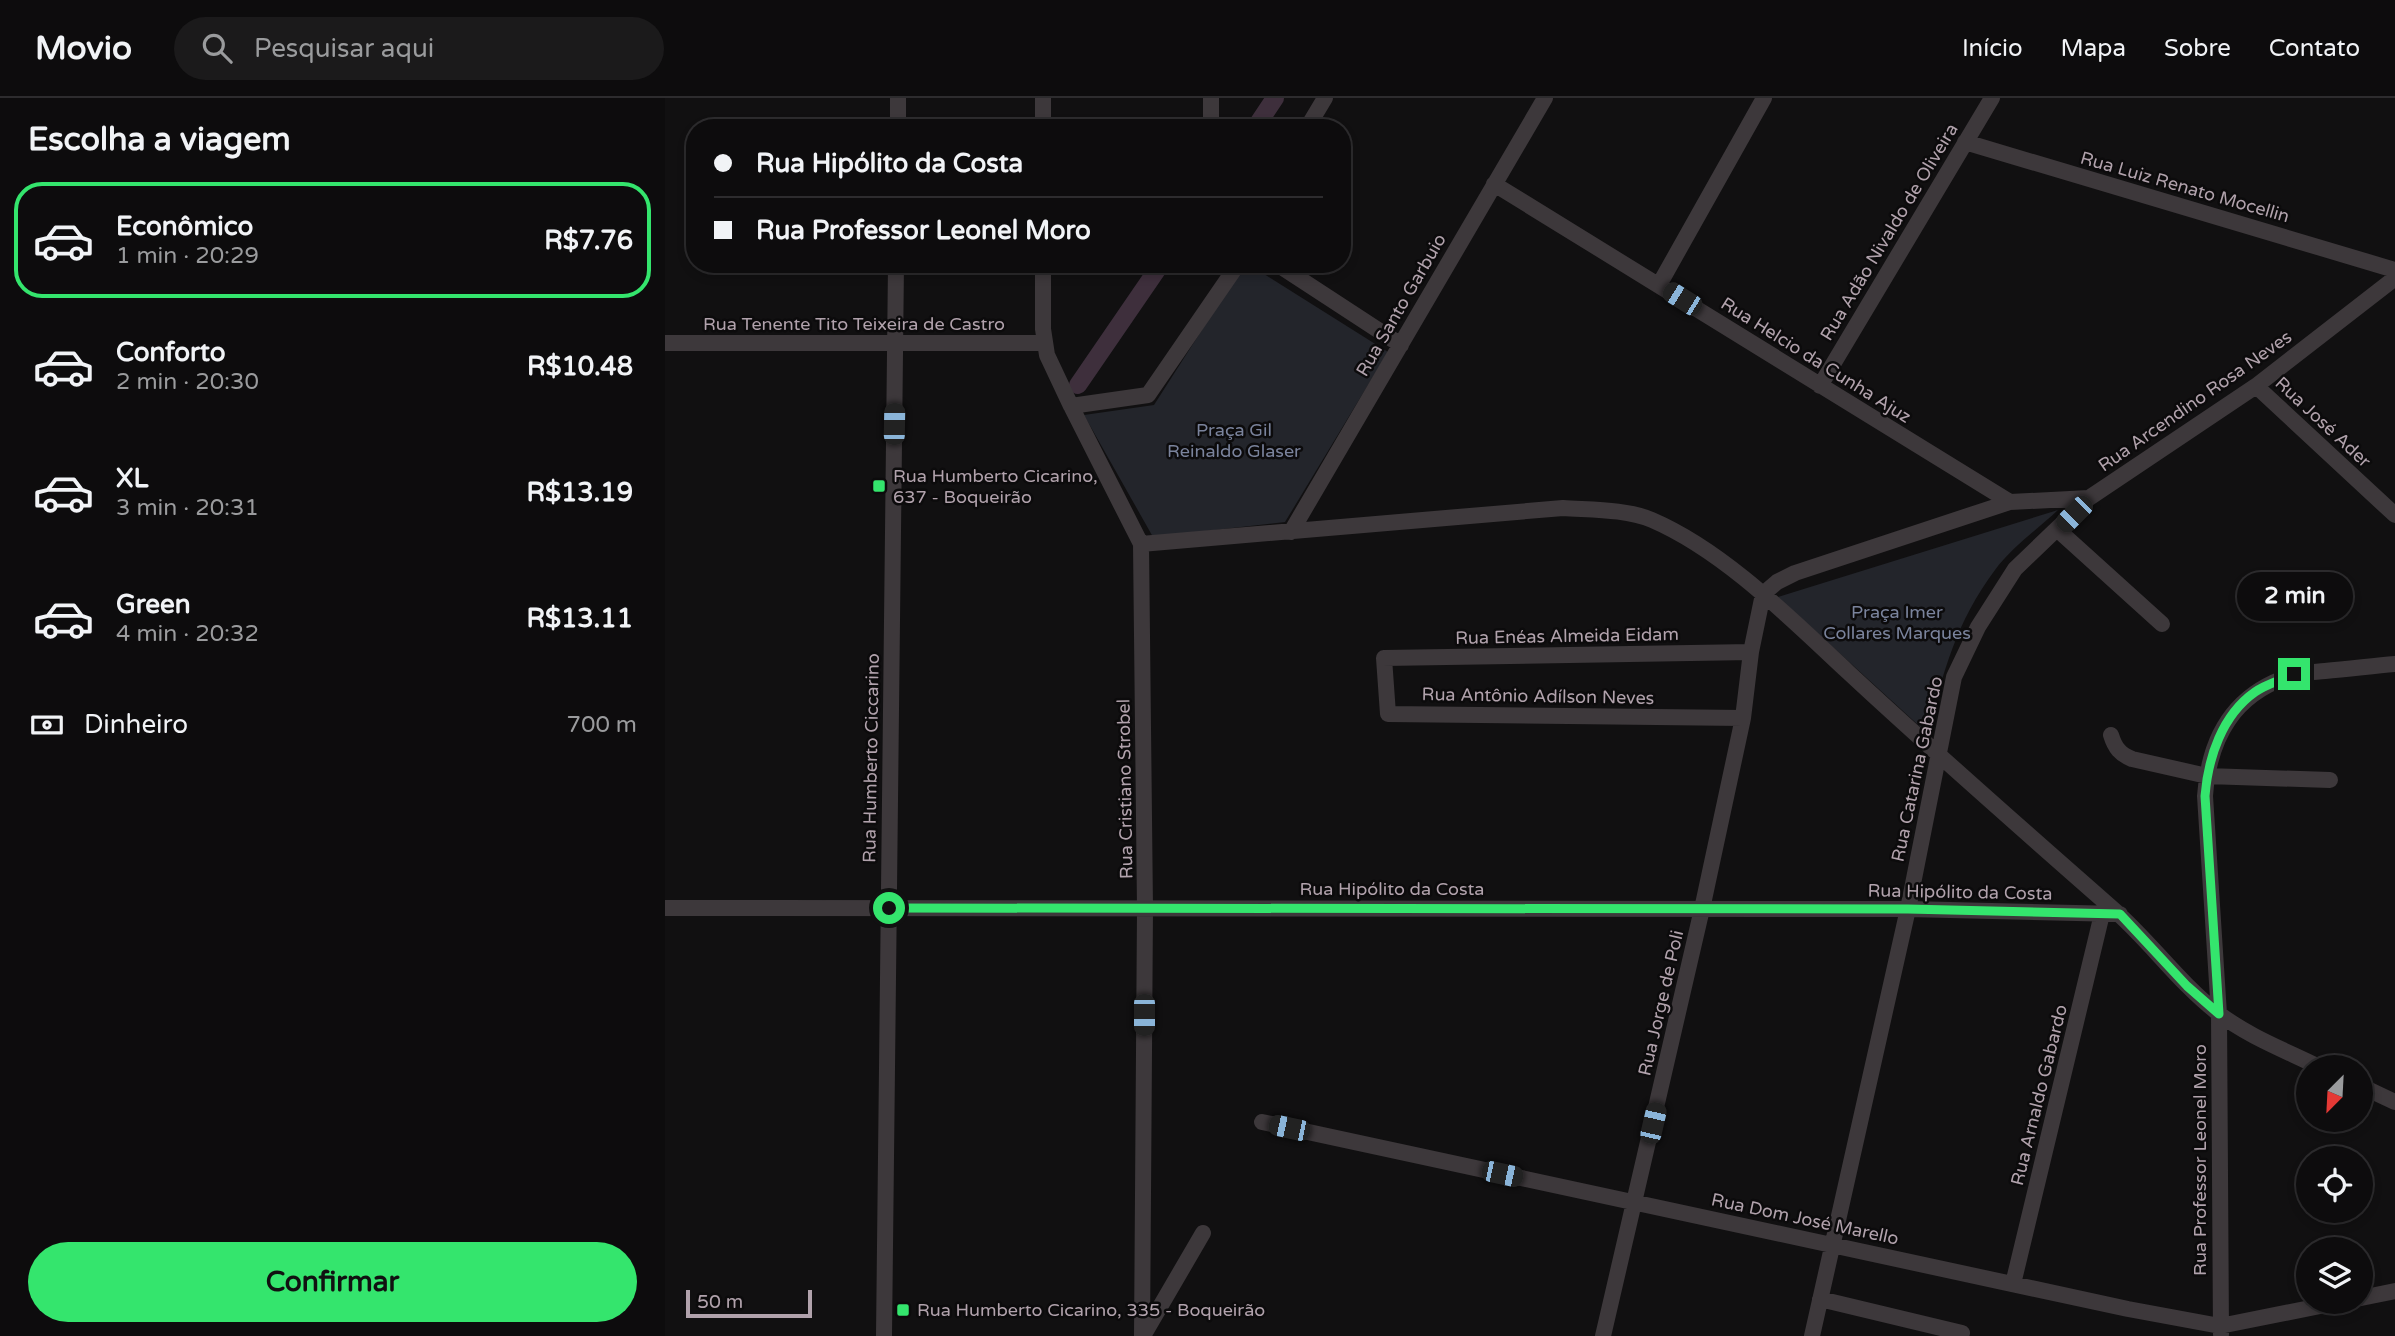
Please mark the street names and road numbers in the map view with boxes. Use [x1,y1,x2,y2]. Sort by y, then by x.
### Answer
street label: Rua Adão Nivaldo de Oliveira [1815,119,1963,345]
street label: Rua Luiz Renato Mocellin [2078,147,2292,227]
street label: Rua Santo Garbuio [1351,230,1451,380]
street label: Rua Helcio da Cunha Ajuz [1717,292,1915,428]
street label: Rua Tenente Tito Teixeira de Castro [703,313,1005,335]
street label: Rua Arcendino Rosa Neves [2094,326,2296,476]
street label: Rua José Ader [2270,372,2376,472]
street label: Rua Enéas Almeida Eidam [1455,623,1679,649]
street label: Rua Humberto Ciccarino [858,653,884,863]
street label: Rua Catarina Gabardo [1887,674,1947,864]
street label: Rua Antônio Adílson Neves [1421,683,1655,709]
street label: Rua Cristiano Strobel [1112,699,1138,879]
street label: Rua Hipólito da Costa [1300,878,1485,900]
street label: Rua Hipólito da Costa [1867,879,2053,905]
street label: Rua Jorge de Poli [1634,928,1688,1078]
street label: Rua Arnaldo Gabardo [2006,1002,2072,1188]
street label: Rua Professor Leonel Moro [2189,1044,2211,1276]
street label: Rua Dom José Marello [1709,1188,1901,1250]

